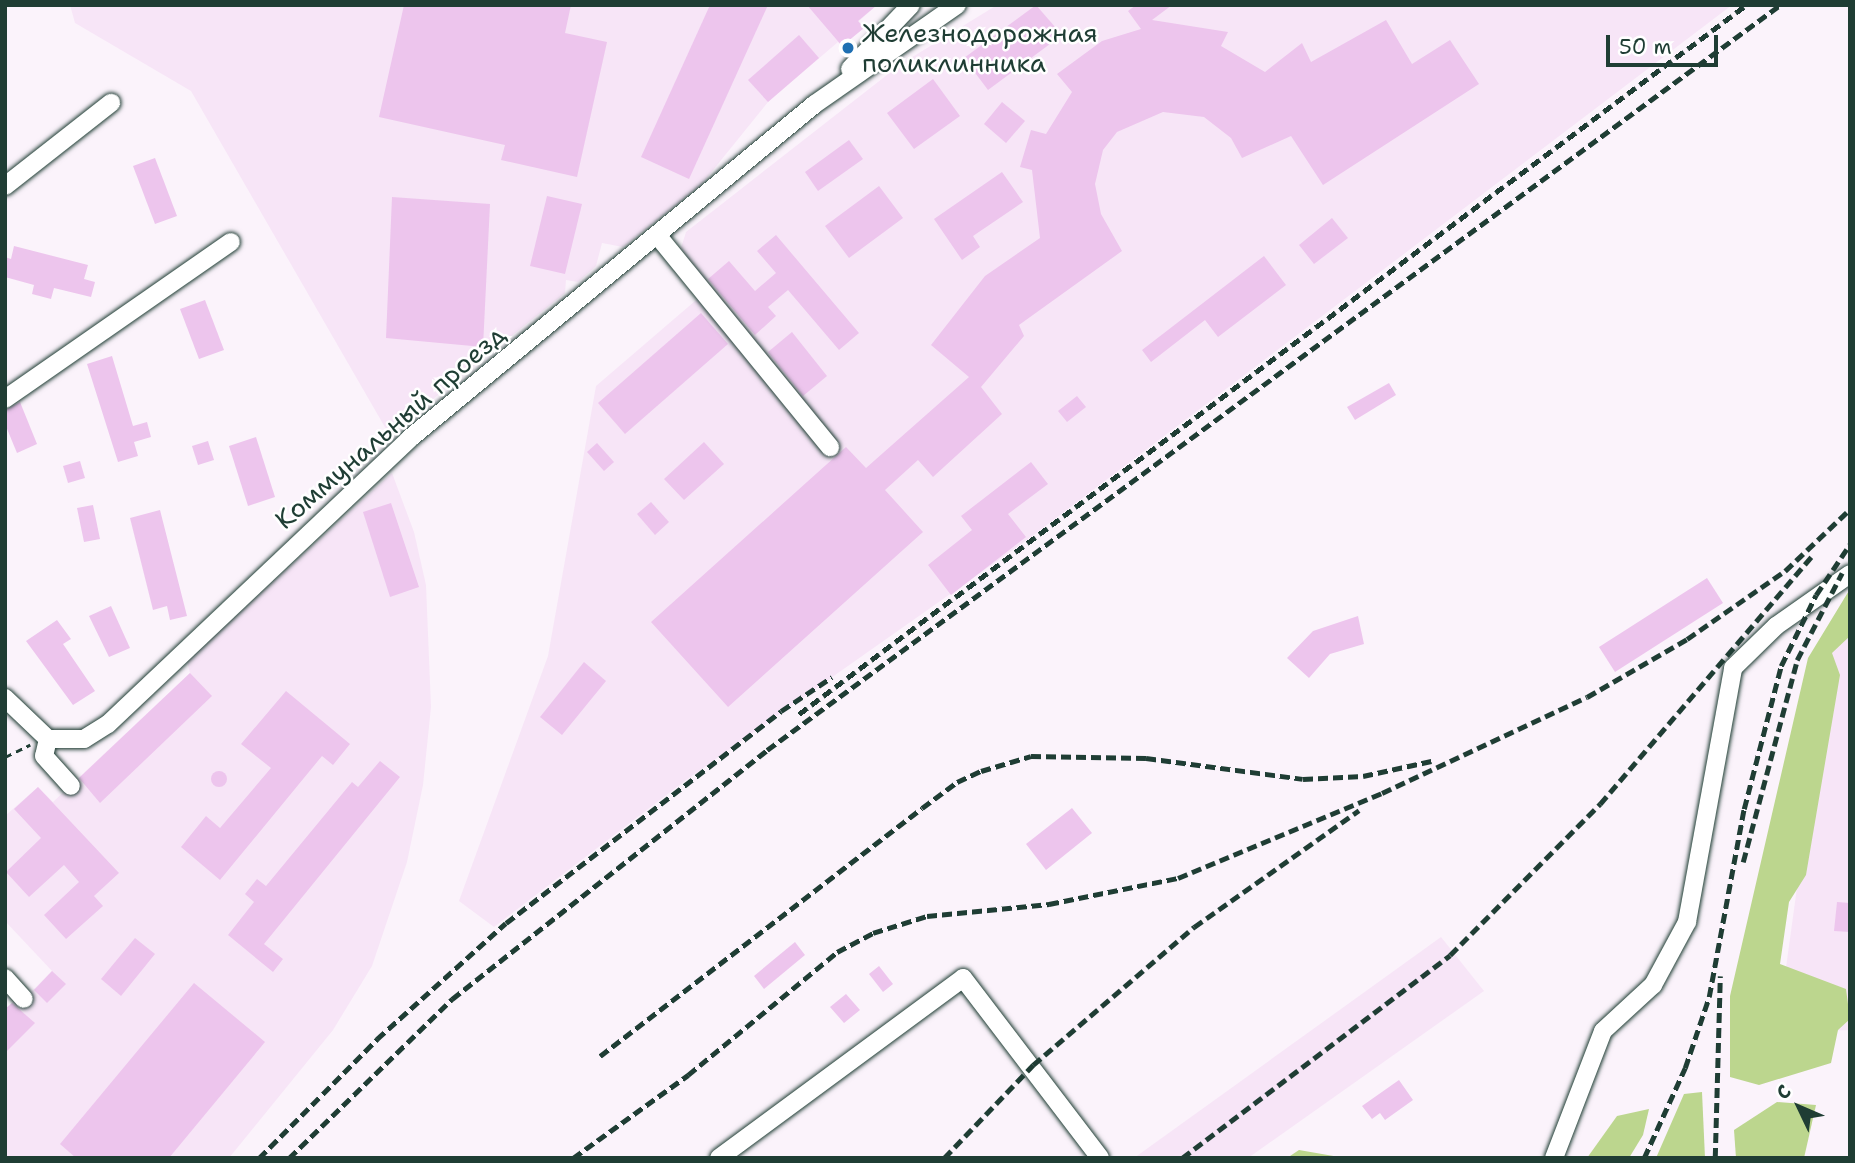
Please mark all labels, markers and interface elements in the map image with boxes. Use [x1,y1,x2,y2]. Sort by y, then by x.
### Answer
place label: Железнодорожная поликлинника [862,17,1098,78]
scale bar [1610,21,1722,65]
text: 50 m [1619,33,1672,61]
marker: Железнодорожная поликлинника [840,40,856,56]
street label: Коммунальный проезд [268,319,512,535]
north arrow [1764,1072,1834,1142]
text: С [1770,1079,1797,1105]

